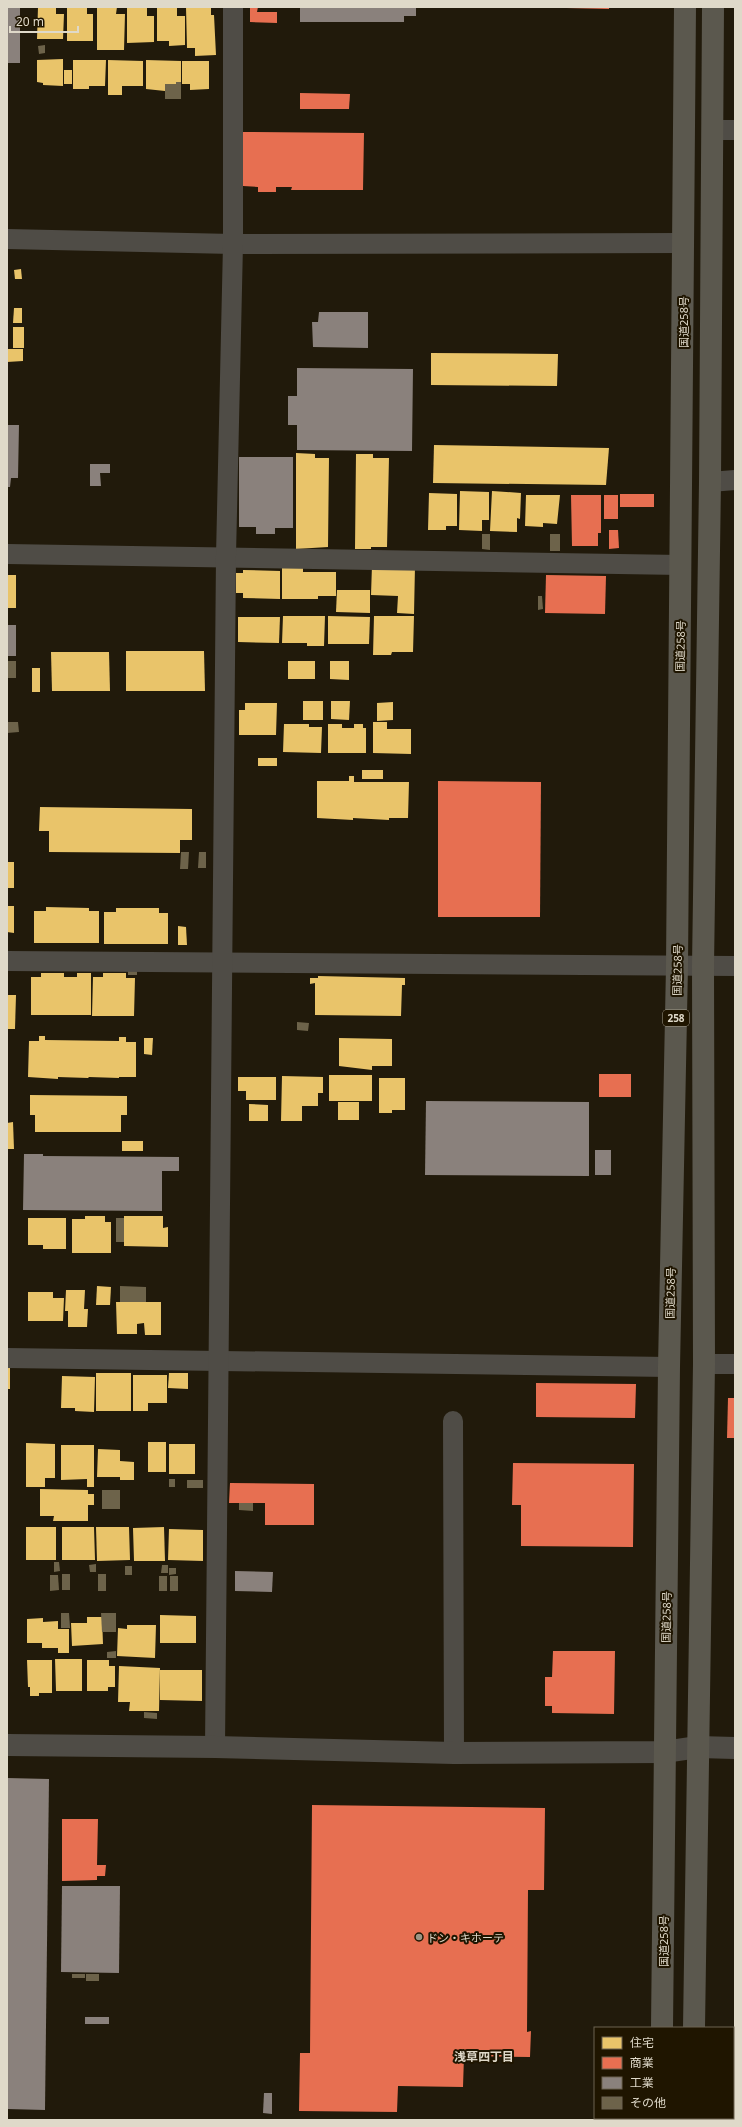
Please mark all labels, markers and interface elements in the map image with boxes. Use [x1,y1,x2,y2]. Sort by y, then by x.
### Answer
scale bar [10,8,78,34]
text: 20 m [16,13,44,30]
street label: 国道258号 [676,296,691,348]
street label: 国道258号 [672,620,688,672]
street label: 国道258号 [669,944,685,996]
road number: 258 [663,1010,689,1026]
street label: 国道258号 [662,1267,678,1319]
street label: 国道258号 [658,1591,674,1643]
street label: 国道258号 [656,1915,671,1967]
place label: ドン・キホーテ [427,1930,504,1945]
marker: ドン・キホーテ [414,1932,424,1942]
legend [594,2027,734,2119]
text: 住宅 [630,2034,654,2051]
district label: 浅草四丁目 [454,2048,514,2065]
text: 商業 [630,2054,654,2071]
text: 工業 [630,2074,654,2091]
text: その他 [630,2094,666,2111]

